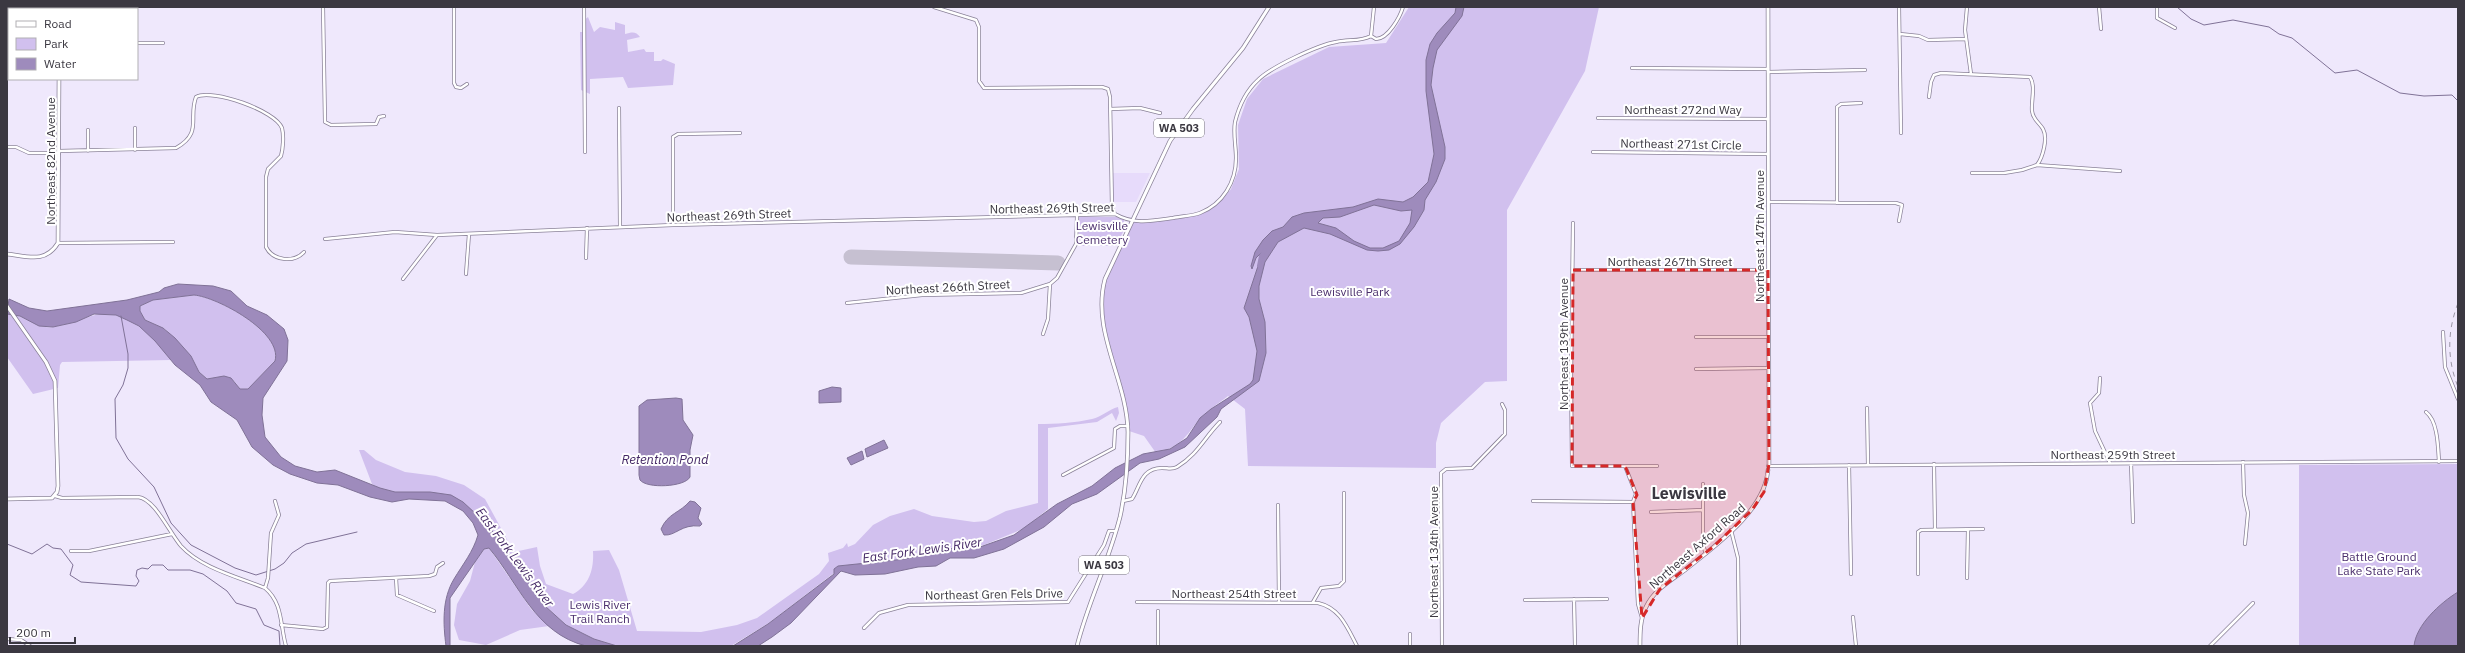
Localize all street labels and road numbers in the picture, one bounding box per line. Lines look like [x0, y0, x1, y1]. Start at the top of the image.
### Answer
street label: Northeast 82nd Avenue [43, 97, 58, 225]
street label: Northeast 272nd Way [1624, 102, 1742, 117]
road number: WA 503 [1154, 119, 1204, 137]
street label: Northeast 271st Circle [1620, 135, 1742, 153]
street label: Northeast 147th Avenue [1752, 170, 1767, 302]
street label: Northeast 269th Street [989, 199, 1115, 217]
street label: Northeast 269th Street [666, 205, 792, 225]
street label: Northeast 267th Street [1608, 254, 1732, 269]
street label: Northeast 266th Street [885, 276, 1011, 298]
street label: Northeast 139th Avenue [1556, 278, 1571, 410]
street label: Northeast 259th Street [2051, 447, 2175, 462]
street label: Northeast 134th Avenue [1426, 486, 1441, 618]
street label: Northeast Axford Road [1646, 500, 1748, 592]
road number: WA 503 [1079, 556, 1129, 574]
street label: Northeast Gren Fels Drive [925, 585, 1064, 603]
street label: Northeast 254th Street [1172, 586, 1296, 601]

